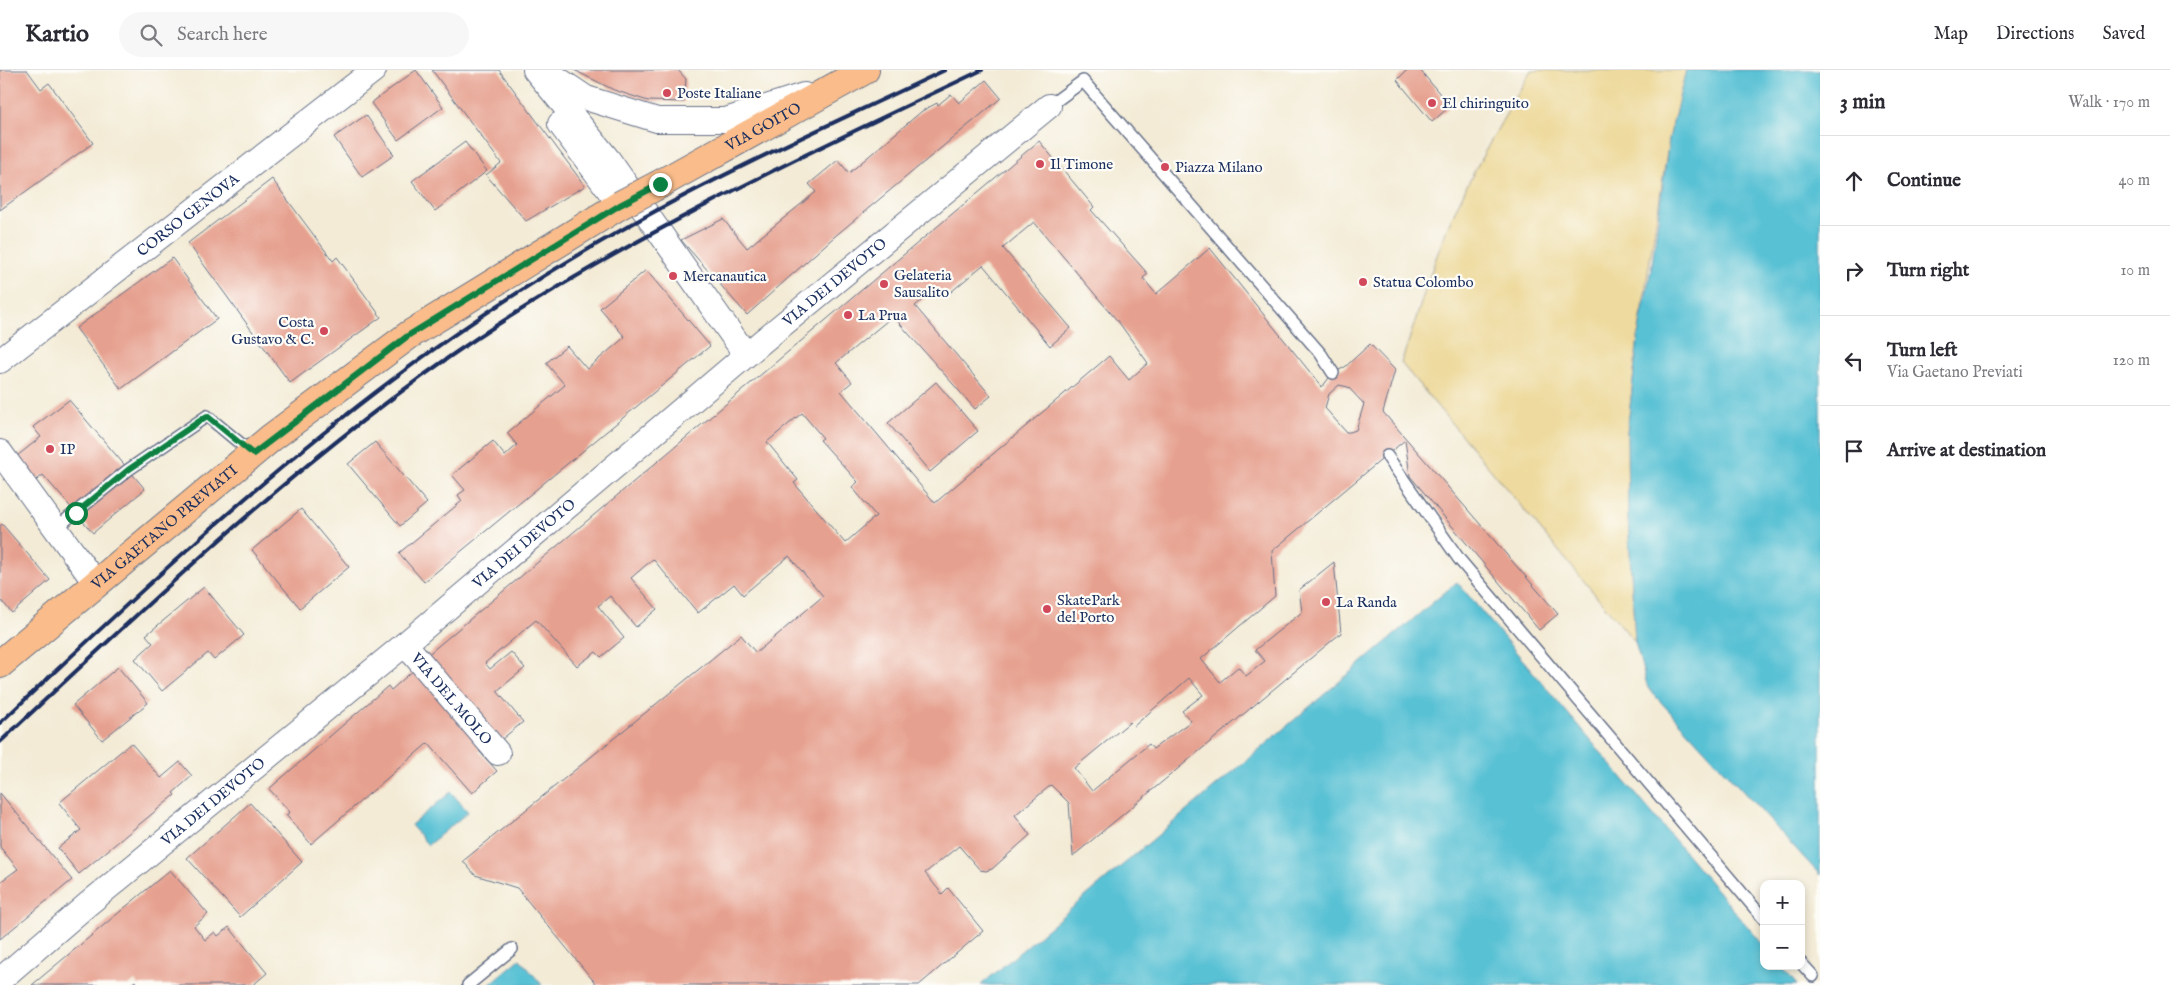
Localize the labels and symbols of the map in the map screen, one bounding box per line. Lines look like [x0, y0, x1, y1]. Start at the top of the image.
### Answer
place label: Poste Italiane [677, 84, 762, 103]
marker: Poste Italiane [661, 87, 673, 99]
place label: El chiringuito [1442, 94, 1529, 113]
marker: El chiringuito [1426, 97, 1438, 109]
street label: VIA GOITO [721, 98, 804, 156]
place label: Il Timone [1050, 155, 1113, 174]
marker: Il Timone [1034, 158, 1046, 170]
place label: Piazza Milano [1175, 158, 1263, 177]
marker: Piazza Milano [1159, 161, 1171, 173]
street label: CORSO GENOVA [133, 169, 243, 261]
route end [649, 173, 672, 196]
street label: VIA DEI DEVOTO [778, 234, 891, 331]
place label: Gelateria Sausalito [894, 266, 952, 302]
place label: Mercanautica [683, 267, 767, 286]
marker: Mercanautica [667, 270, 679, 282]
place label: Statua Colombo [1373, 273, 1474, 292]
marker: Statua Colombo [1357, 276, 1369, 288]
marker: Gelateria Sausalito [878, 278, 890, 290]
place label: La Prua [858, 306, 907, 325]
marker: La Prua [842, 309, 854, 321]
place label: Costa Gustavo & C. [231, 313, 315, 349]
marker: Costa Gustavo & C. [318, 325, 330, 337]
place label: IP [60, 440, 75, 459]
marker: IP [44, 443, 56, 455]
street label: VIA GAETANO PREVIATI [86, 460, 242, 594]
street label: VIA DEI DEVOTO [468, 494, 579, 593]
route start [65, 502, 88, 525]
place label: SkatePark del Porto [1057, 591, 1121, 627]
place label: La Randa [1336, 593, 1397, 612]
marker: La Randa [1320, 596, 1332, 608]
marker: SkatePark del Porto [1041, 603, 1053, 615]
street label: VIA DEL MOLO [406, 648, 496, 749]
street label: VIA DEI DEVOTO [156, 753, 269, 850]

